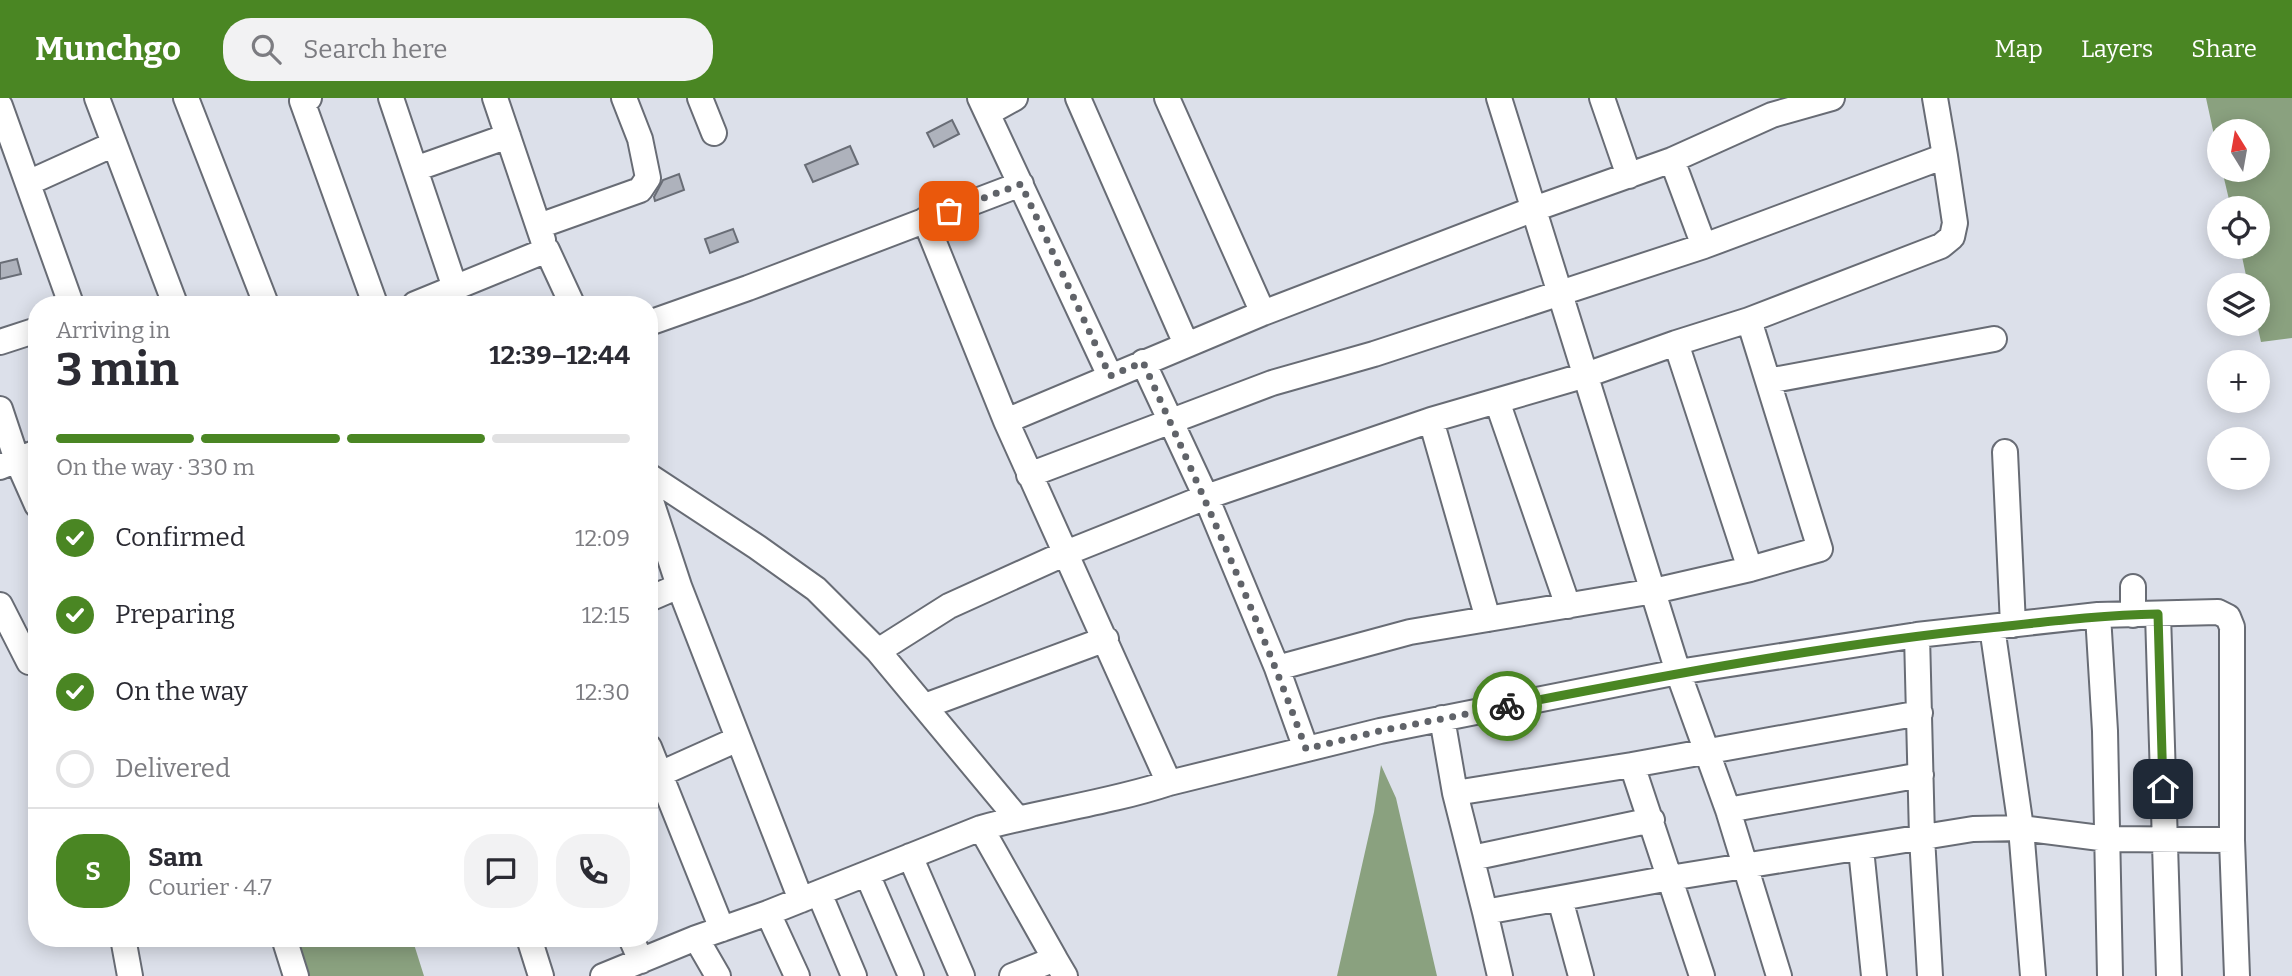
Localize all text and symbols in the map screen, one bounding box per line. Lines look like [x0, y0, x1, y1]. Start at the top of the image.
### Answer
search box [223, 18, 713, 81]
text: Munchgo [35, 29, 181, 69]
icon: search [247, 30, 285, 68]
text: Search here [303, 34, 447, 65]
text: Map [1995, 35, 2043, 63]
text: Layers [2081, 35, 2153, 63]
text: Share [2191, 35, 2257, 63]
north arrow [2207, 119, 2270, 182]
map controls [2207, 119, 2270, 490]
pin [919, 181, 979, 241]
icon: bag [930, 192, 968, 230]
button: locate [2207, 196, 2270, 259]
button: layers [2207, 273, 2270, 336]
text: Arriving in [56, 316, 170, 344]
text: 12:39–12:44 [489, 340, 630, 371]
text: 3 min [56, 342, 179, 397]
button: + [2207, 350, 2270, 413]
button: − [2207, 427, 2270, 490]
text: On the way · 330 m [56, 453, 255, 481]
icon: check [56, 519, 94, 557]
text: Confirmed [115, 522, 245, 553]
text: 12:09 [575, 524, 630, 552]
icon: check [56, 596, 94, 634]
text: Preparing [115, 599, 235, 630]
text: 12:15 [582, 601, 630, 629]
courier [1472, 671, 1542, 741]
icon: check [56, 673, 94, 711]
text: On the way [115, 676, 248, 707]
text: 12:30 [575, 678, 630, 706]
icon: bike [1488, 687, 1526, 725]
text: Delivered [115, 753, 230, 784]
pin [2133, 759, 2193, 819]
icon: home [2144, 770, 2182, 808]
button: chat [464, 834, 538, 908]
button: phone [556, 834, 630, 908]
text: Sam [148, 842, 203, 873]
text: S [85, 856, 101, 887]
text: Courier · 4.7 [148, 873, 272, 901]

